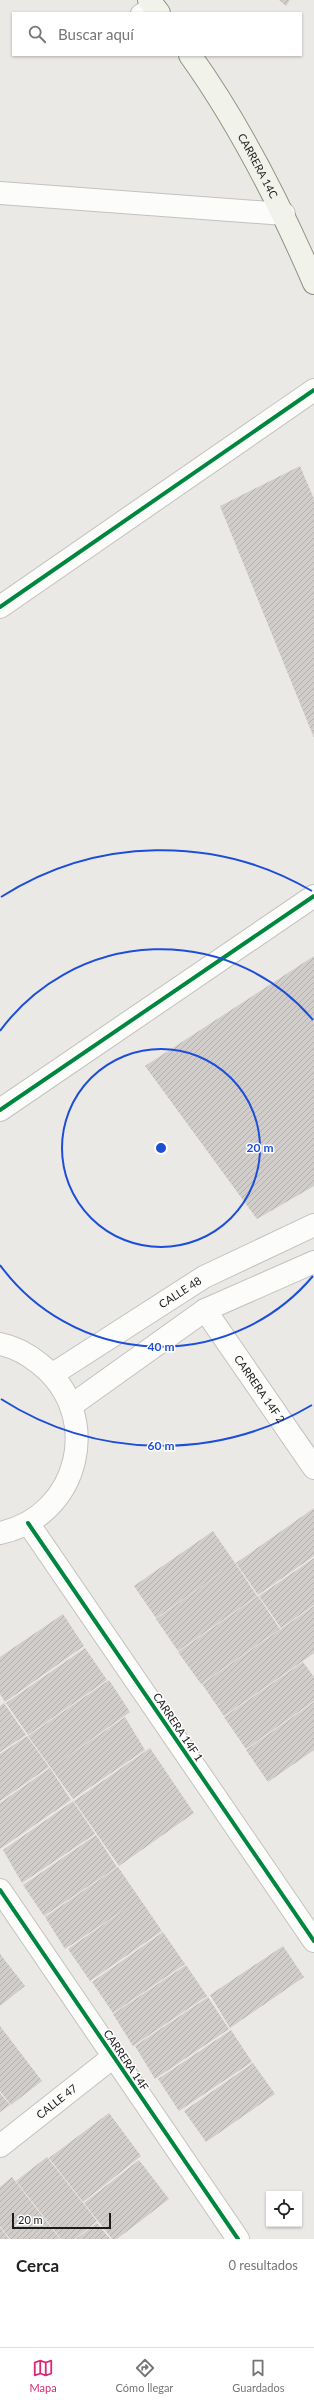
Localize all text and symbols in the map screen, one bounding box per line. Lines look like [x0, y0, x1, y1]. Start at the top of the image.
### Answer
search box [12, 12, 302, 56]
icon: search [26, 23, 48, 45]
text: Buscar aquí [58, 25, 134, 43]
street label: CARRERA 14C [235, 131, 281, 201]
text: 20 m [247, 1140, 273, 1155]
centre of rings [154, 1141, 168, 1155]
street label: CALLE 48 [156, 1274, 204, 1310]
text: 40 m [148, 1339, 174, 1354]
street label: CARRERA 14F 2 [232, 1352, 288, 1425]
text: 60 m [148, 1438, 174, 1453]
street label: CARRERA 14F 1 [151, 1690, 206, 1763]
street label: CARRERA 14F [101, 2027, 152, 2093]
street label: CALLE 47 [33, 2081, 79, 2121]
map controls [266, 2191, 302, 2227]
button: locate [266, 2191, 302, 2227]
scale bar [12, 2211, 111, 2230]
text: 20 m [18, 2213, 43, 2226]
text: Cerca [16, 2255, 59, 2276]
text: 0 resultados [228, 2257, 298, 2273]
tab: Mapa [29, 2357, 57, 2394]
tab: Cómo llegar [116, 2357, 173, 2394]
tab: Guardados [232, 2357, 284, 2394]

